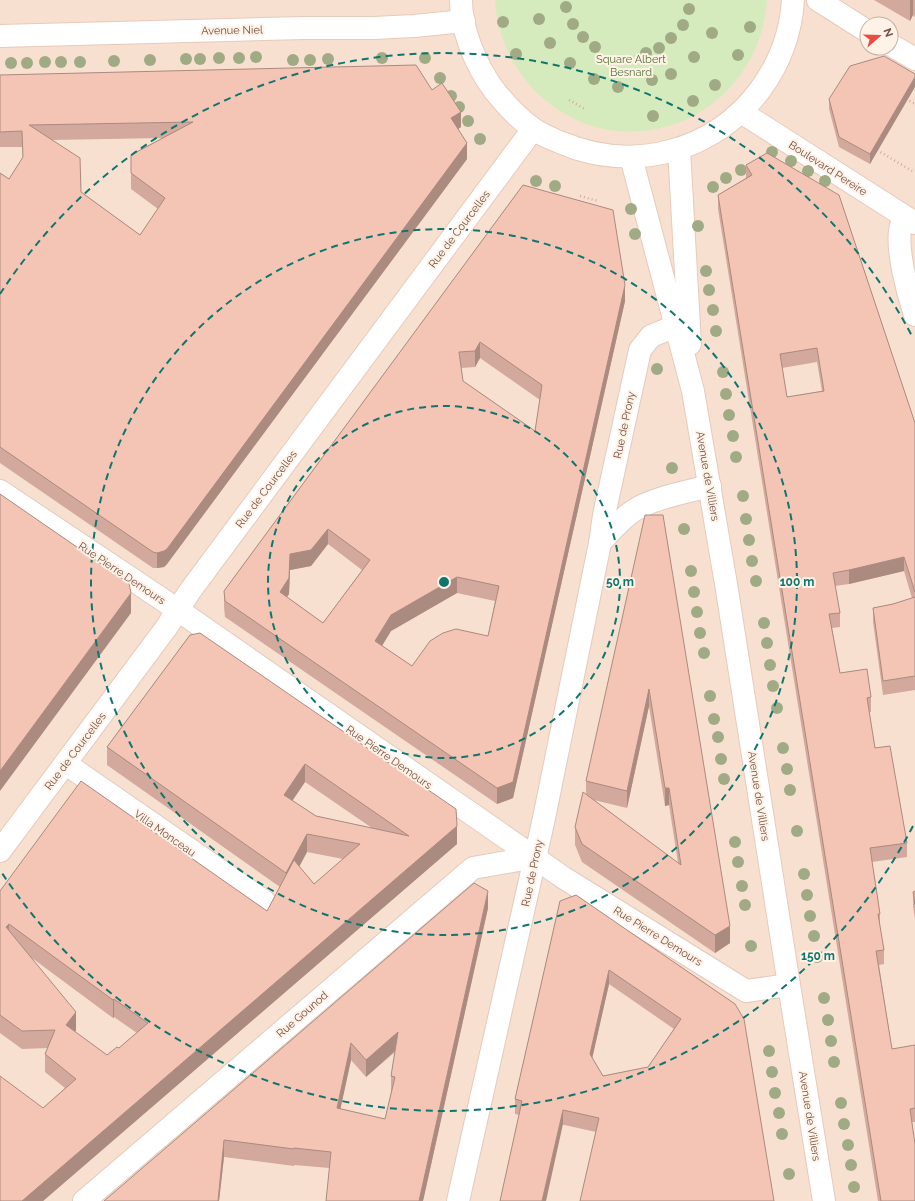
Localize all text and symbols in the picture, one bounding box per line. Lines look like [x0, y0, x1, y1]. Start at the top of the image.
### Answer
north arrow [859, 16, 899, 56]
street label: Avenue Niel [201, 23, 263, 38]
text: N [880, 27, 895, 39]
park label: Square Albert Besnard [596, 53, 666, 79]
street label: Boulevard Pereire [786, 138, 870, 199]
street label: Rue de Courcelles [426, 188, 493, 271]
street label: Rue de Prony [611, 390, 638, 460]
street label: Avenue de Villiers [693, 430, 722, 522]
street label: Rue de Courcelles [233, 448, 300, 531]
street label: Rue Pierre Demours [76, 539, 168, 607]
centre of rings [437, 575, 451, 589]
text: 50 m [606, 575, 634, 589]
text: 100 m [780, 575, 814, 589]
street label: Rue de Courcelles [42, 710, 109, 793]
street label: Rue Pierre Demours [343, 723, 434, 792]
street label: Avenue de Villiers [745, 750, 772, 842]
street label: Villa Monceau [131, 807, 198, 859]
street label: Rue de Prony [519, 838, 546, 908]
street label: Rue Pierre Demours [611, 904, 704, 969]
text: 150 m [801, 949, 835, 963]
street label: Rue Gounod [274, 988, 331, 1040]
street label: Avenue de Villiers [796, 1070, 823, 1162]

